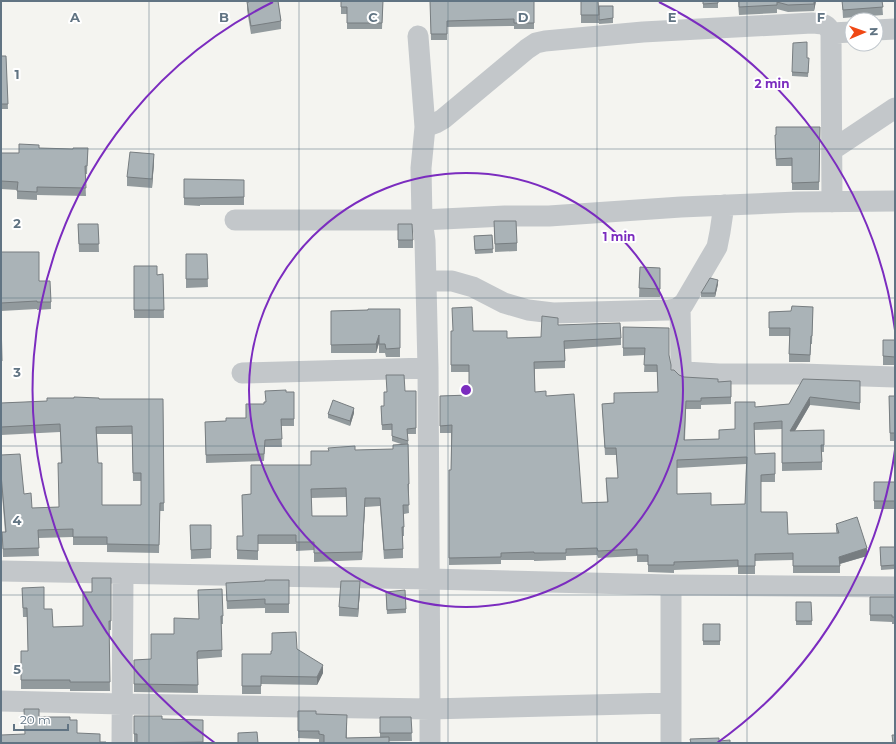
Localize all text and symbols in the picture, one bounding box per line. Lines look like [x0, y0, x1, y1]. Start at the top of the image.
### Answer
text: A [69, 9, 81, 25]
text: B [219, 9, 229, 25]
text: C [368, 9, 378, 25]
text: D [518, 9, 529, 25]
text: E [668, 9, 677, 25]
text: F [817, 9, 825, 25]
north arrow [844, 12, 884, 52]
text: N [867, 27, 881, 36]
text: 1 [14, 66, 20, 82]
text: 2 min [755, 76, 789, 91]
text: 2 [13, 215, 21, 231]
text: 1 min [603, 229, 635, 244]
text: 3 [12, 364, 21, 380]
centre of rings [459, 383, 473, 397]
text: 4 [13, 512, 22, 528]
text: 5 [13, 661, 21, 677]
scale bar [14, 706, 68, 732]
text: 20 m [20, 712, 51, 727]

